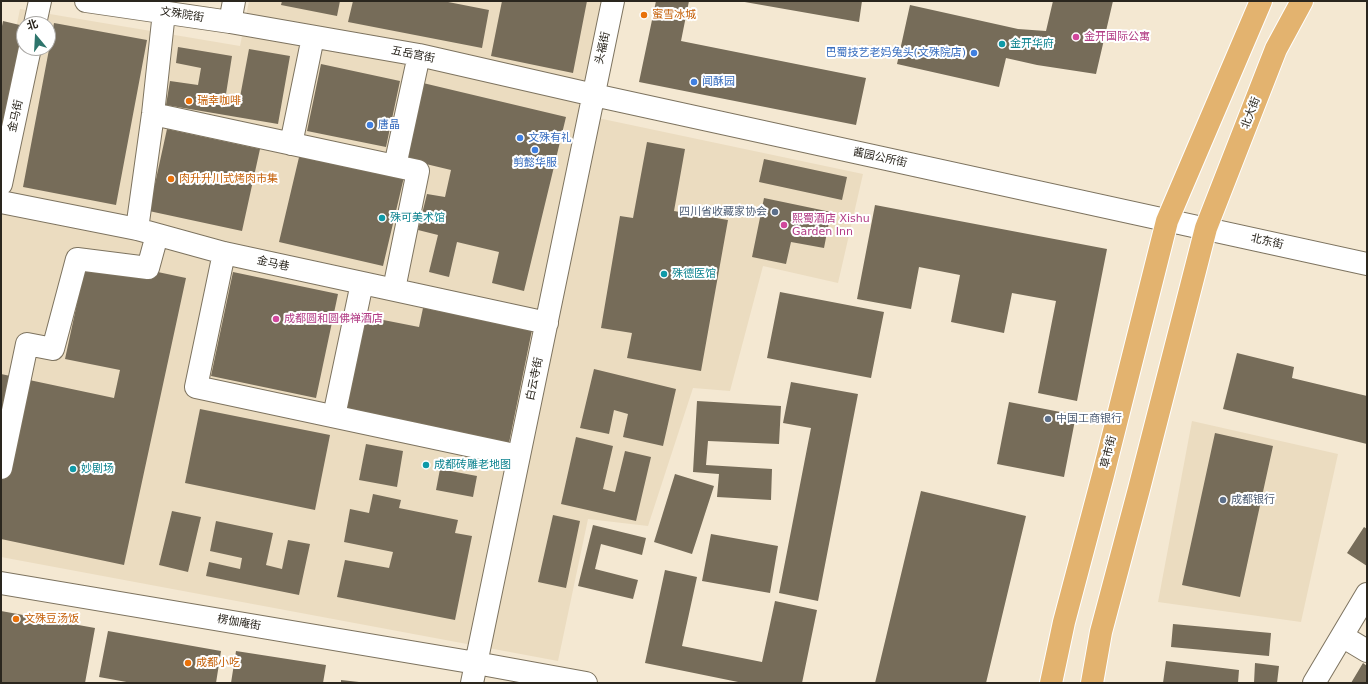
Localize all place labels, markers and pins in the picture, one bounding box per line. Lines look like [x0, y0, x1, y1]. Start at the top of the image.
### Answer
place label: 蜜雪冰城 [652, 8, 696, 22]
marker: 蜜雪冰城 [639, 10, 649, 20]
place label: 金开国际公寓 [1084, 30, 1150, 44]
marker: 金开国际公寓 [1071, 32, 1081, 42]
place label: 金开华府 [1010, 37, 1054, 51]
marker: 金开华府 [997, 39, 1007, 49]
place label: 巴蜀技艺老妈兔头(文殊院店) [825, 46, 966, 60]
marker: 巴蜀技艺老妈兔头(文殊院店) [969, 48, 979, 58]
place label: 闻酥园 [702, 75, 735, 89]
marker: 闻酥园 [689, 77, 699, 87]
place label: 瑞幸咖啡 [197, 94, 241, 108]
marker: 瑞幸咖啡 [184, 96, 194, 106]
place label: 唐晶 [378, 118, 400, 132]
marker: 唐晶 [365, 120, 375, 130]
place label: 文殊有礼 [528, 131, 572, 145]
marker: 文殊有礼 [515, 133, 525, 143]
marker: 剪懿华服 [530, 145, 540, 155]
place label: 剪懿华服 [513, 156, 557, 170]
place label: 肉升升川式烤肉市集 [179, 172, 278, 186]
marker: 肉升升川式烤肉市集 [166, 174, 176, 184]
place label: 四川省收藏家协会 [679, 205, 767, 219]
marker: 四川省收藏家协会 [770, 207, 780, 217]
place label: 殊可美术馆 [390, 211, 445, 225]
place label: 熙蜀酒店 Xishu Garden Inn [792, 212, 870, 238]
marker: 殊可美术馆 [377, 213, 387, 223]
marker: 熙蜀酒店 Xishu Garden Inn [779, 220, 789, 230]
place label: 殊德医馆 [672, 267, 716, 281]
marker: 殊德医馆 [659, 269, 669, 279]
place label: 成都圆和圆佛禅酒店 [284, 312, 383, 326]
marker: 成都圆和圆佛禅酒店 [271, 314, 281, 324]
place label: 中国工商银行 [1056, 412, 1122, 426]
marker: 中国工商银行 [1043, 414, 1053, 424]
place label: 成都砖雕老地图 [434, 458, 511, 472]
marker: 成都砖雕老地图 [421, 460, 431, 470]
place label: 妙剧场 [81, 462, 114, 476]
marker: 妙剧场 [68, 464, 78, 474]
place label: 成都银行 [1231, 493, 1275, 507]
marker: 成都银行 [1218, 495, 1228, 505]
place label: 文殊豆汤饭 [24, 612, 79, 626]
marker: 文殊豆汤饭 [11, 614, 21, 624]
place label: 成都小吃 [196, 656, 240, 670]
marker: 成都小吃 [183, 658, 193, 668]

